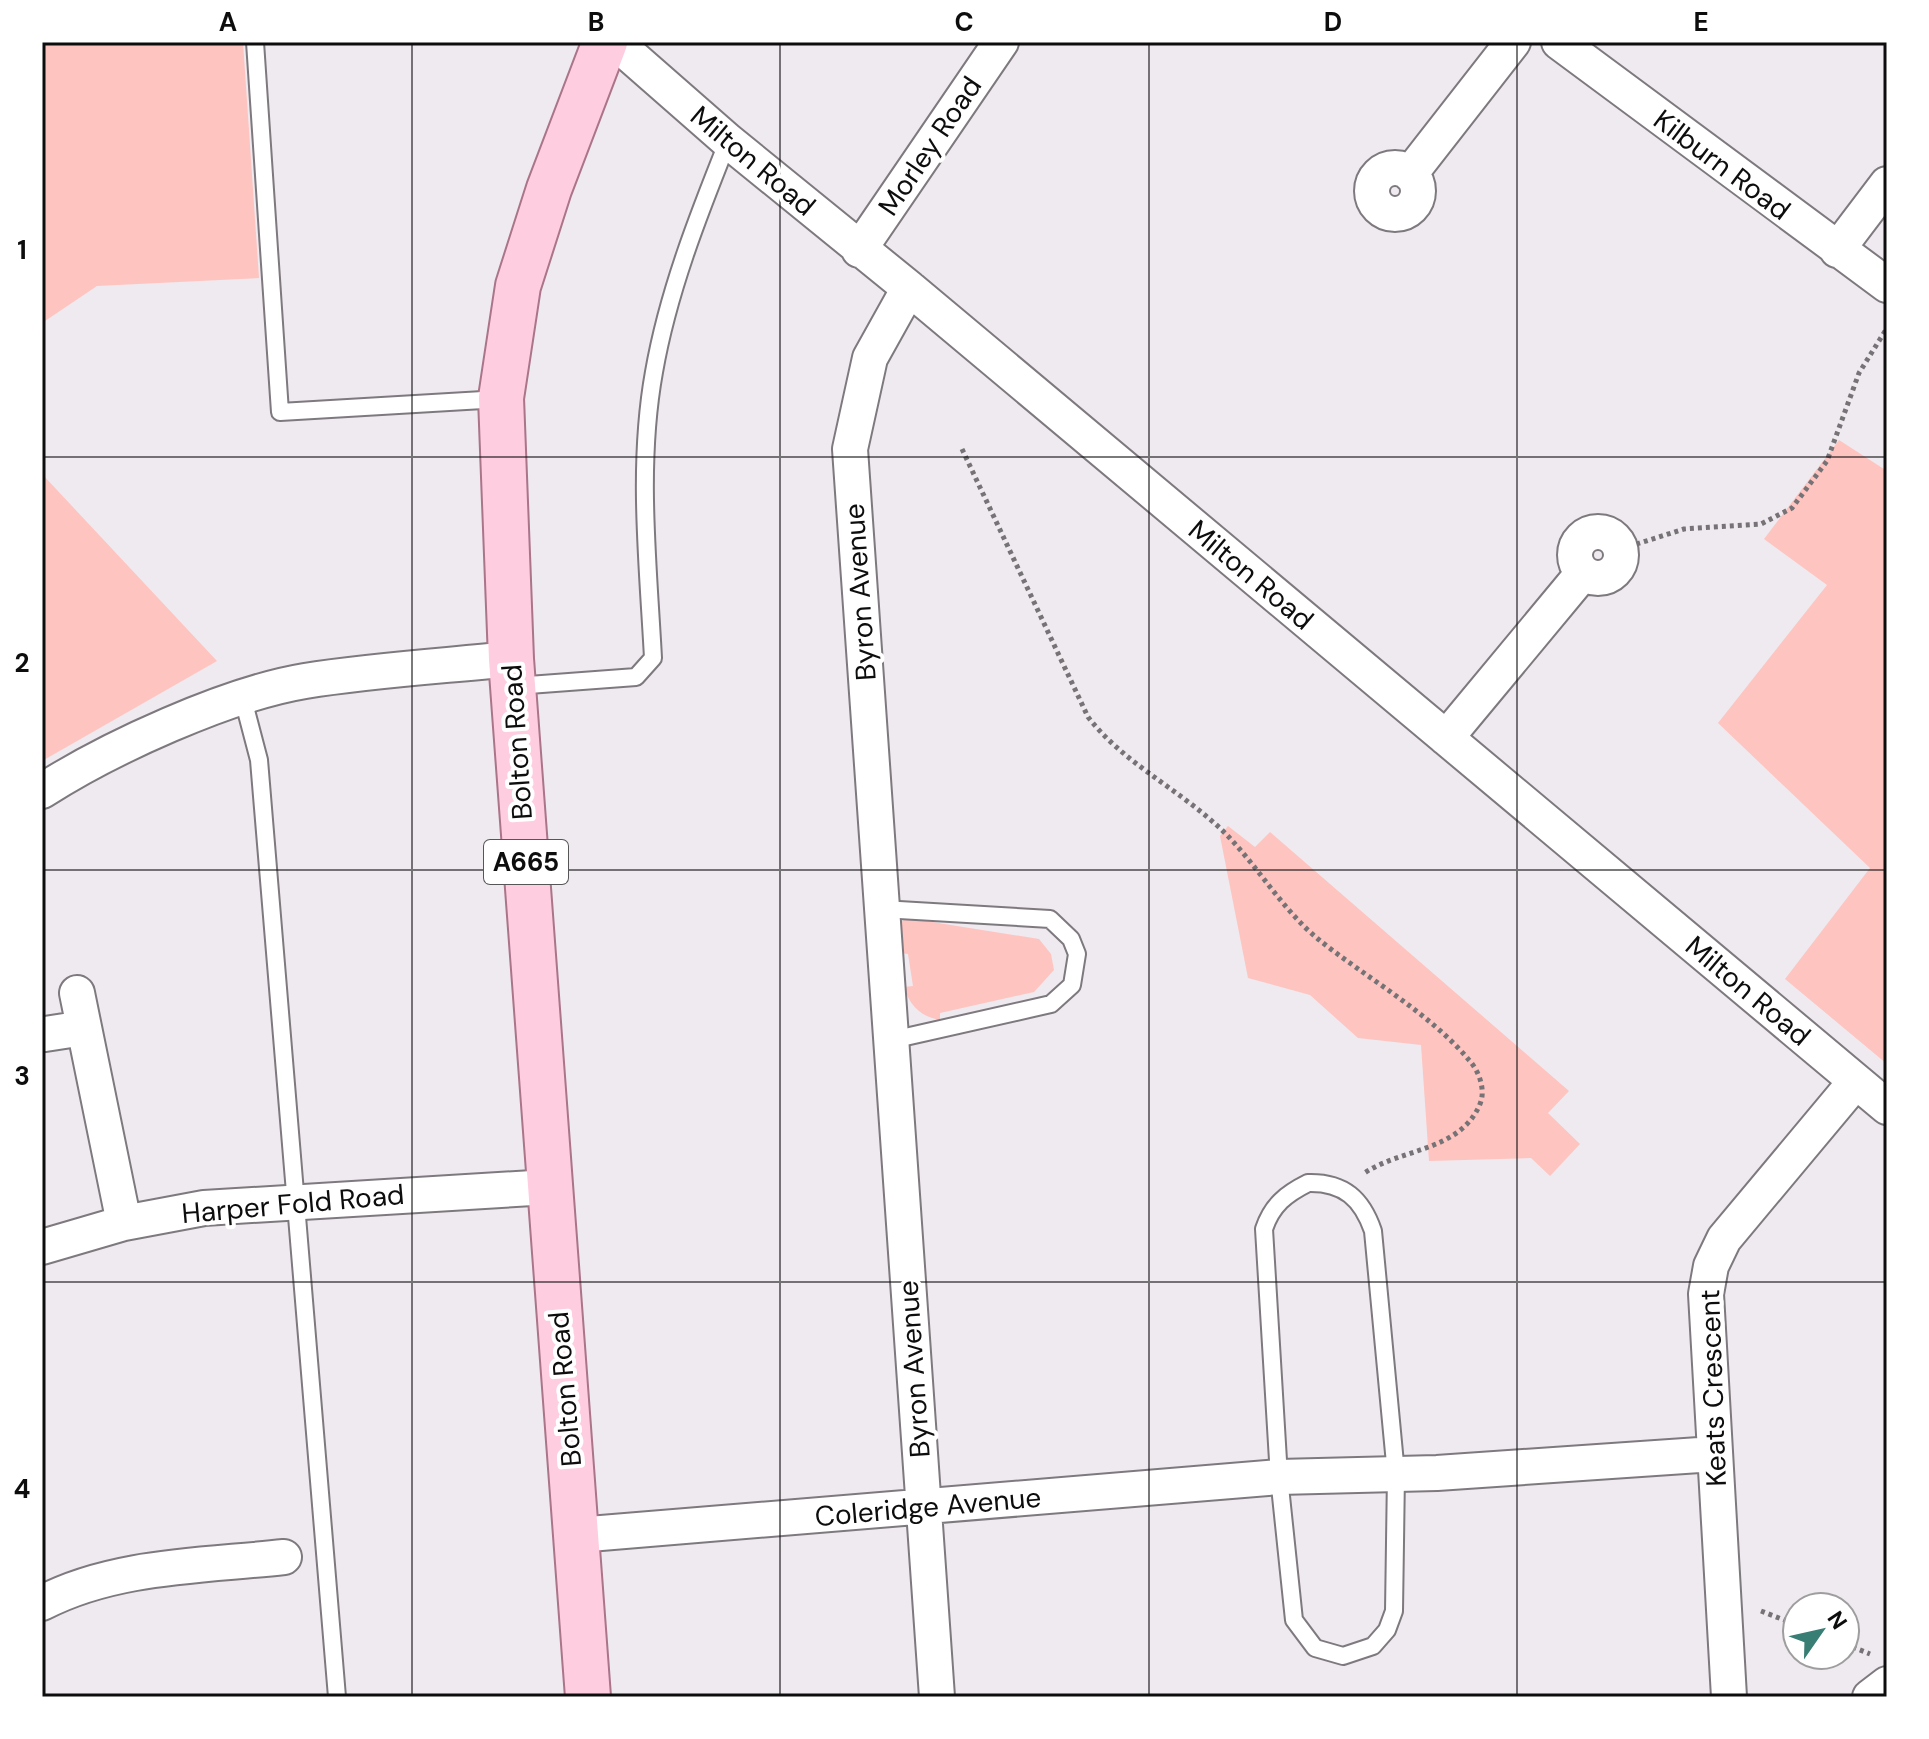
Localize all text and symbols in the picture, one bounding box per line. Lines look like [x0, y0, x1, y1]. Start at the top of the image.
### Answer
text: A [219, 5, 237, 39]
text: B [588, 5, 604, 39]
text: C [954, 5, 974, 39]
text: D [1324, 5, 1342, 39]
text: E [1693, 5, 1709, 39]
street label: Morley Road [870, 69, 990, 223]
street label: Milton Road [683, 98, 823, 224]
street label: Kilburn Road [1646, 101, 1798, 229]
text: 1 [17, 233, 27, 267]
street label: Byron Avenue [835, 502, 885, 682]
street label: Milton Road [1181, 512, 1321, 638]
text: 2 [14, 646, 30, 680]
street label: Bolton Road [493, 663, 541, 821]
road number: A665 [484, 840, 568, 884]
street label: Milton Road [1678, 928, 1818, 1054]
text: 3 [14, 1059, 30, 1093]
street label: Harper Fold Road [180, 1176, 406, 1232]
street label: Byron Avenue [889, 1279, 939, 1459]
street label: Keats Crescent [1691, 1289, 1735, 1487]
street label: Bolton Road [540, 1310, 590, 1468]
text: 4 [14, 1472, 30, 1506]
street label: Coleridge Avenue [813, 1479, 1043, 1535]
north arrow [1781, 1591, 1861, 1671]
text: N [1821, 1605, 1854, 1635]

